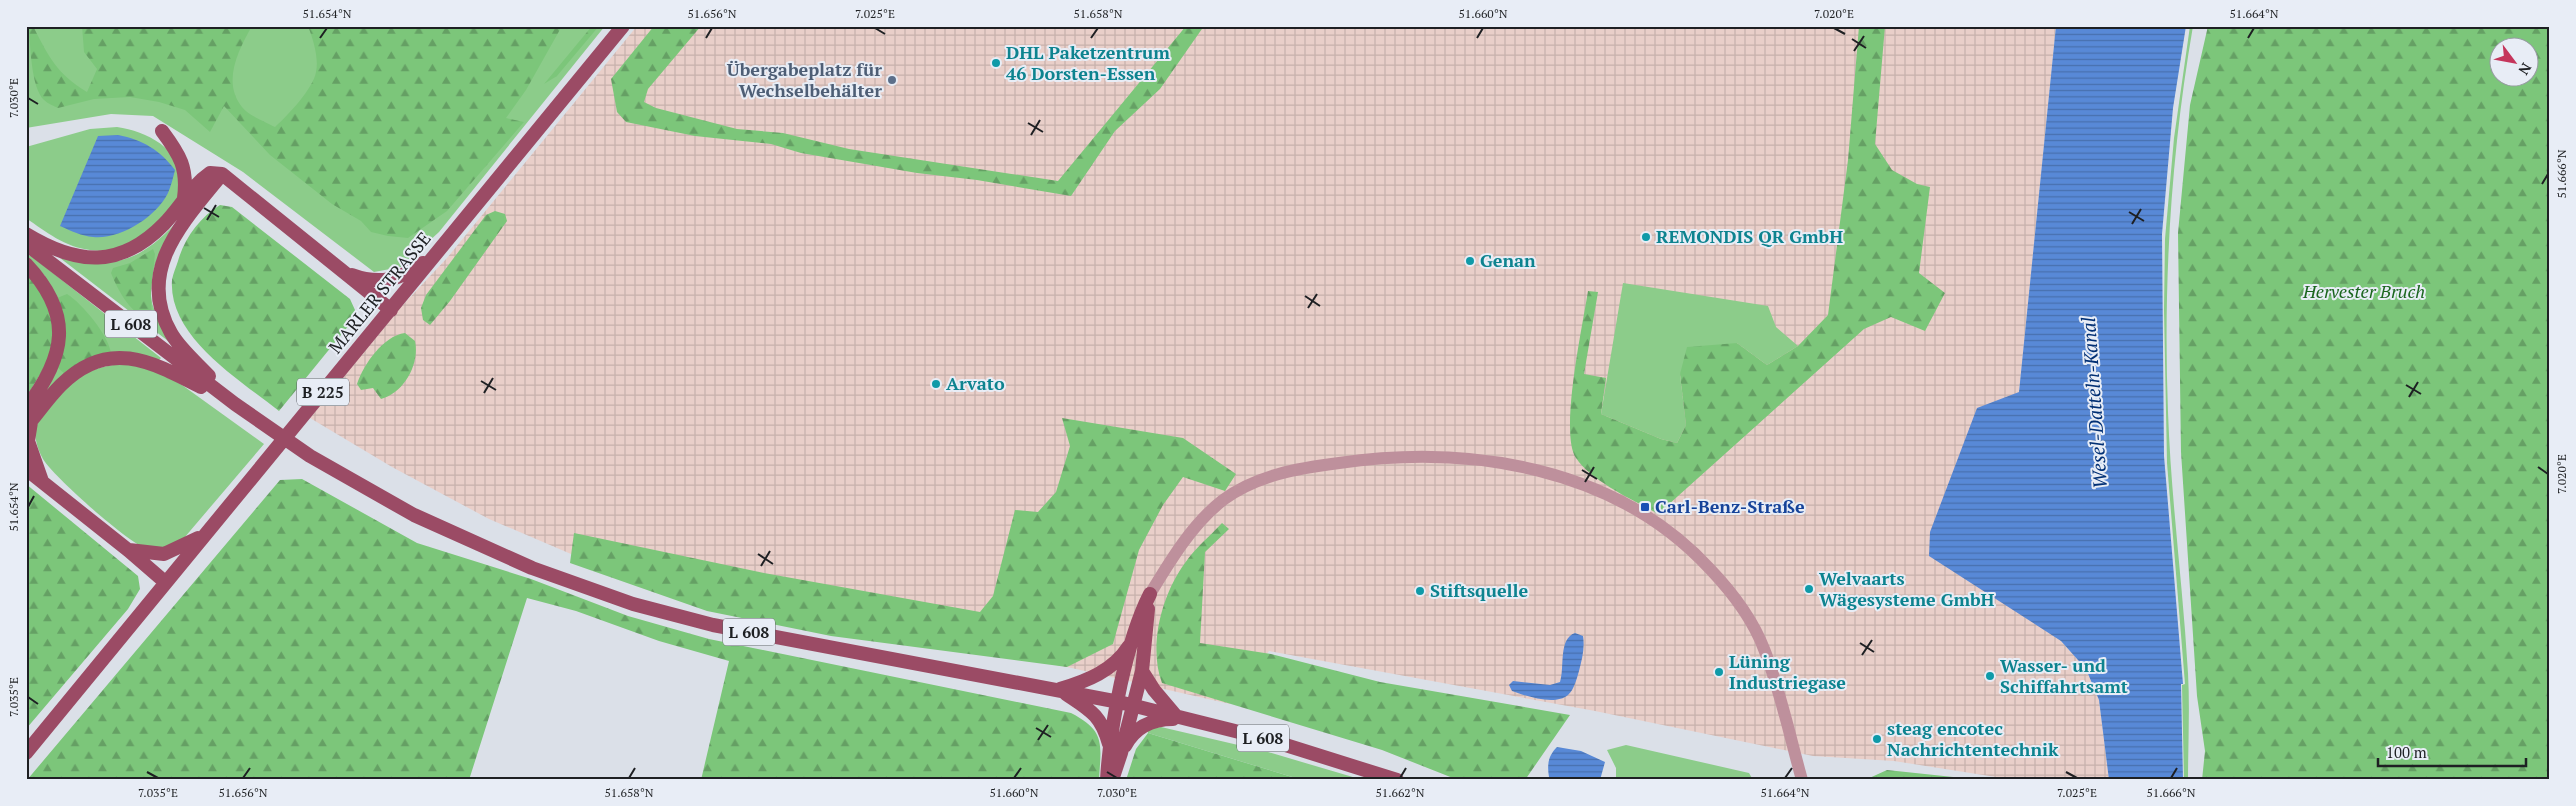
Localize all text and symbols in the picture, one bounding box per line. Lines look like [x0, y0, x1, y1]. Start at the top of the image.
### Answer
text: 51.654°N [302, 6, 352, 21]
text: 51.656°N [687, 6, 737, 21]
text: 7.025°E [855, 6, 895, 21]
text: 51.658°N [1073, 6, 1123, 21]
text: 51.660°N [1458, 6, 1508, 21]
text: 7.020°E [1814, 6, 1854, 21]
text: 51.664°N [2229, 6, 2279, 21]
north arrow [2488, 38, 2538, 88]
place label: DHL Paketzentrum 46 Dorsten-Essen [1006, 40, 1170, 85]
place label: Übergabeplatz für Wechselbehälter [727, 57, 882, 102]
marker: DHL Paketzentrum 46 Dorsten-Essen [990, 57, 1002, 69]
text: N [2514, 60, 2536, 79]
marker: Übergabeplatz für Wechselbehälter [886, 74, 898, 86]
text: 7.030°E [6, 78, 21, 118]
text: 51.666°N [2554, 149, 2569, 199]
place label: REMONDIS QR GmbH [1656, 224, 1843, 248]
street label: MARLER STRASSE [323, 227, 436, 358]
marker: REMONDIS QR GmbH [1640, 231, 1652, 243]
place label: Genan [1480, 248, 1536, 272]
marker: Genan [1464, 255, 1476, 267]
park label: Hervester Bruch [2302, 279, 2425, 303]
road number: L 608 [105, 310, 157, 338]
water label: Wesel-Datteln-Kanal [2075, 316, 2112, 490]
place label: Arvato [946, 371, 1005, 395]
road number: B 225 [297, 378, 349, 406]
marker: Arvato [930, 378, 942, 390]
text: 7.020°E [2554, 454, 2569, 494]
text: 51.654°N [6, 482, 21, 532]
place label: Carl-Benz-Straße [1655, 494, 1805, 518]
marker: Carl-Benz-Straße [1639, 501, 1651, 513]
place label: Welvaarts Wägesysteme GmbH [1819, 566, 1995, 611]
place label: Stiftsquelle [1430, 578, 1529, 602]
marker: Welvaarts Wägesysteme GmbH [1803, 583, 1815, 595]
marker: Stiftsquelle [1414, 585, 1426, 597]
road number: L 608 [723, 618, 775, 646]
place label: Lüning Industriegase [1729, 649, 1846, 694]
place label: Wasser- und Schiffahrtsamt [2000, 653, 2128, 698]
marker: Lüning Industriegase [1713, 666, 1725, 678]
marker: Wasser- und Schiffahrtsamt [1984, 670, 1996, 682]
text: 7.035°E [6, 677, 21, 717]
place label: steag encotec Nachrichtentechnik [1887, 716, 2059, 761]
road number: L 608 [1237, 724, 1289, 751]
marker: steag encotec Nachrichtentechnik [1871, 733, 1883, 745]
scale bar [2378, 736, 2526, 768]
text: 100 m [2386, 742, 2427, 762]
text: 7.035°E [138, 785, 178, 800]
text: 51.656°N [218, 785, 268, 800]
text: 51.658°N [604, 785, 654, 800]
text: 51.660°N [989, 785, 1039, 800]
text: 7.030°E [1097, 785, 1137, 800]
text: 51.662°N [1375, 785, 1425, 800]
text: 51.664°N [1760, 785, 1810, 800]
text: 7.025°E [2057, 785, 2097, 800]
text: 51.666°N [2146, 785, 2196, 800]

